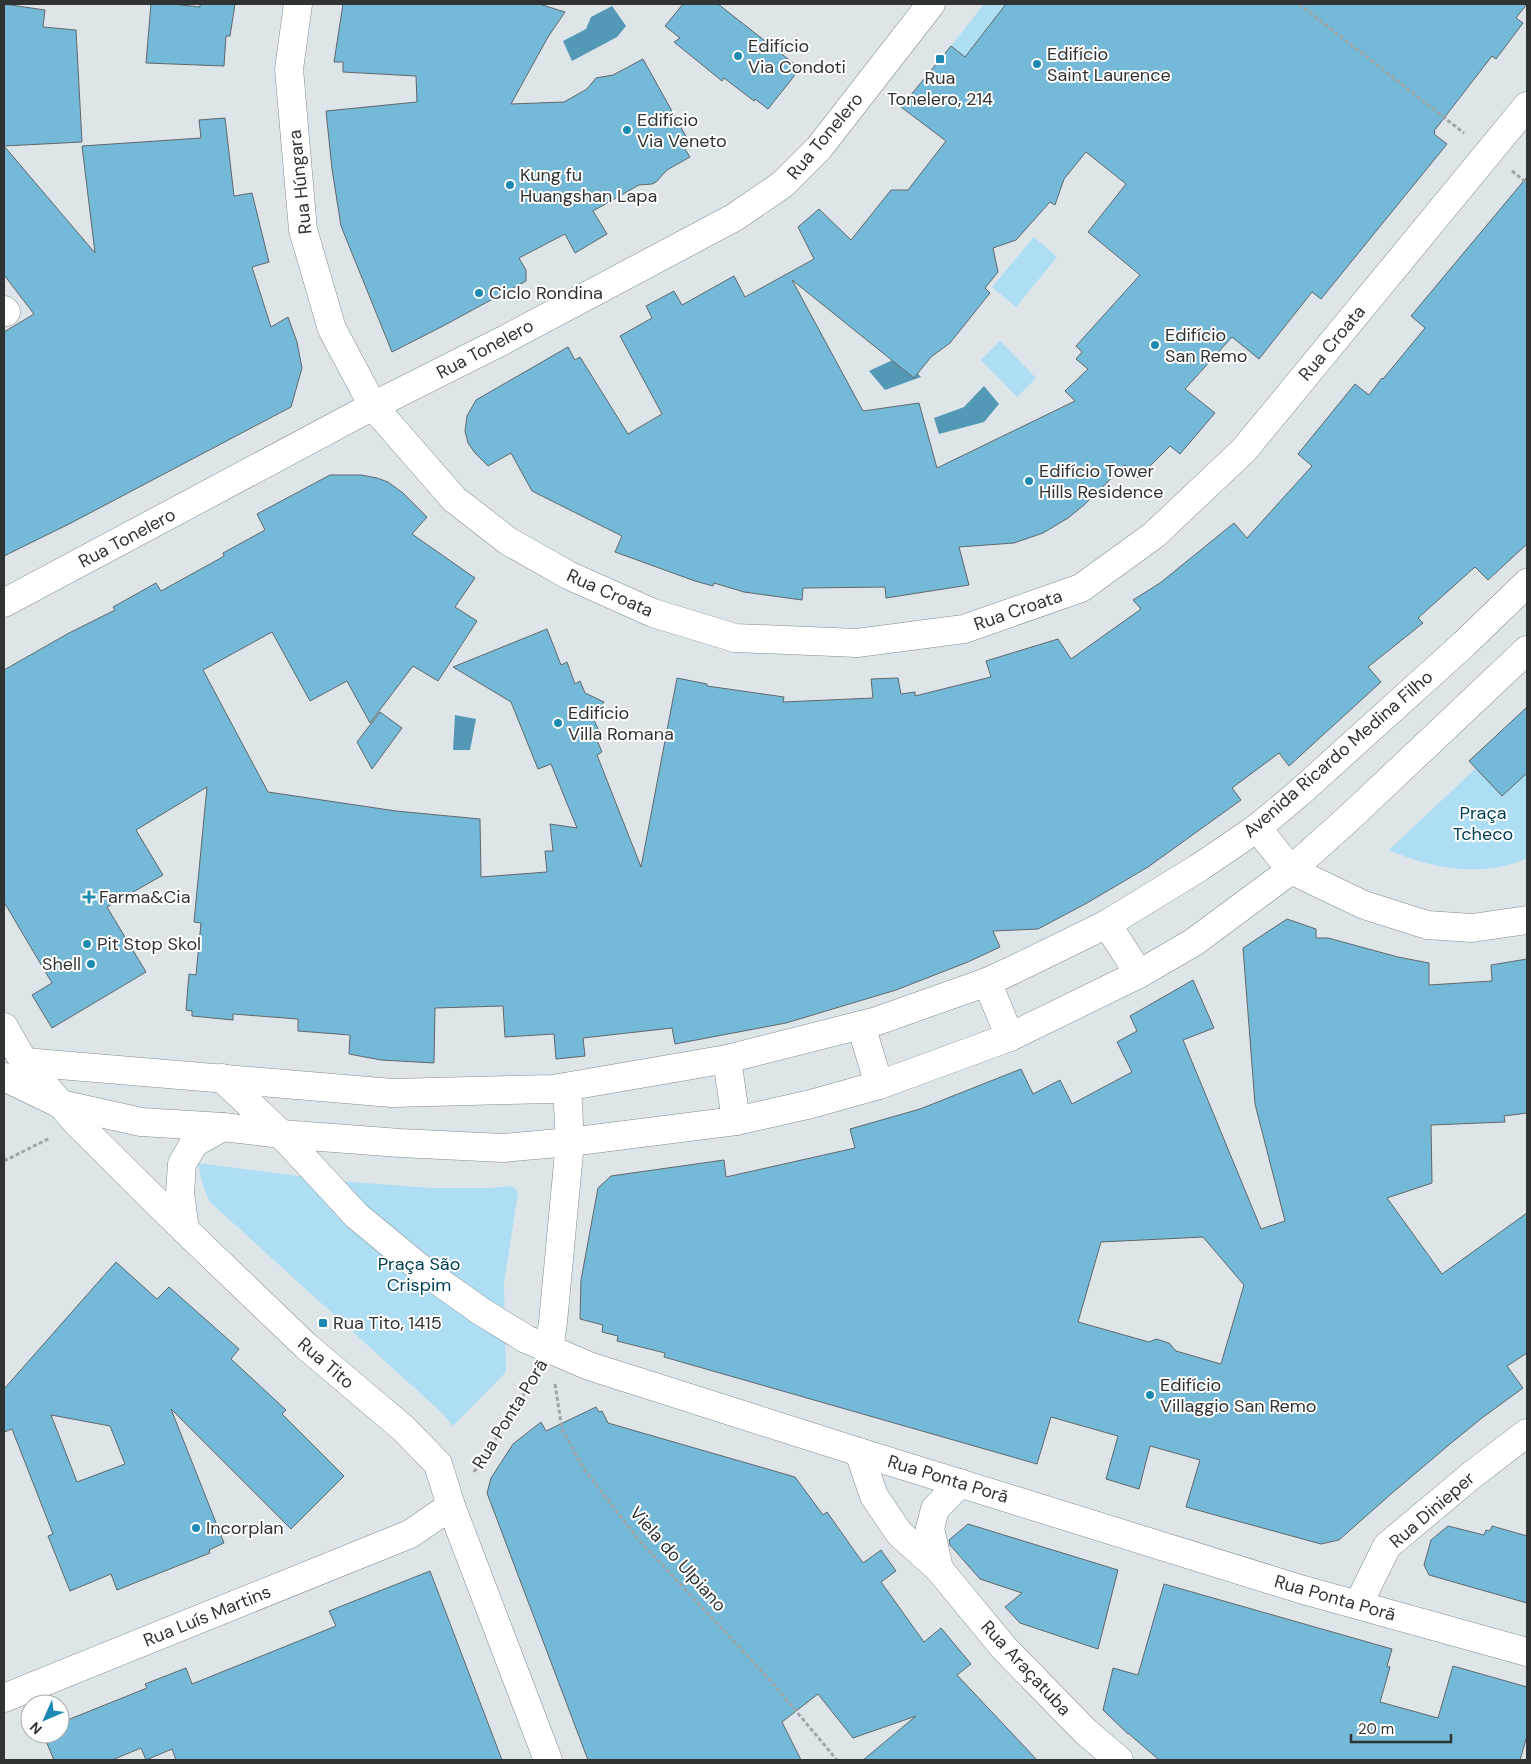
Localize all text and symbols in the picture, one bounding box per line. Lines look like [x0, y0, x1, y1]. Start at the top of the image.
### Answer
place label: Edifício Via Condoti [748, 34, 846, 79]
place label: Edifício Saint Laurence [1047, 42, 1171, 87]
marker: Edifício Via Condoti [732, 50, 744, 62]
marker: Rua Tonelero, 214 [934, 53, 946, 65]
marker: Edifício Saint Laurence [1031, 58, 1043, 70]
place label: Rua Tonelero, 214 [887, 66, 993, 111]
street label: Rua Tonelero [782, 87, 868, 185]
place label: Edifício Via Veneto [637, 108, 727, 153]
marker: Edifício Via Veneto [621, 124, 633, 136]
street label: Rua Húngara [283, 129, 317, 235]
place label: Kung fu Huangshan Lapa [520, 163, 657, 208]
marker: Kung fu Huangshan Lapa [504, 179, 516, 191]
place label: Ciclo Rondina [489, 281, 603, 305]
marker: Ciclo Rondina [473, 287, 485, 299]
street label: Rua Croata [1293, 300, 1371, 386]
street label: Rua Tonelero [432, 313, 538, 385]
place label: Edifício San Remo [1165, 323, 1247, 368]
marker: Edifício San Remo [1149, 339, 1161, 351]
place label: Edifício Tower Hills Residence [1039, 459, 1164, 504]
marker: Edifício Tower Hills Residence [1023, 475, 1035, 487]
street label: Rua Tonelero [74, 502, 180, 574]
street label: Rua Croata [563, 563, 657, 623]
street label: Rua Croata [971, 584, 1065, 636]
street label: Avenida Ricardo Medina Filho [1238, 665, 1438, 843]
place label: Edifício Villa Romana [568, 701, 674, 746]
marker: Edifício Villa Romana [552, 717, 564, 729]
park label: Praça Tcheco [1453, 801, 1513, 846]
place label: Farma&Cia [99, 885, 190, 909]
marker: Farma&Cia [83, 891, 95, 903]
place label: Pit Stop Skol [97, 932, 201, 956]
marker: Pit Stop Skol [81, 938, 93, 950]
place label: Shell [42, 952, 81, 976]
marker: Shell [85, 958, 97, 970]
park label: Praça São Crispim [378, 1252, 460, 1297]
place label: Rua Tito, 1415 [333, 1311, 442, 1335]
marker: Rua Tito, 1415 [317, 1317, 329, 1329]
street label: Rua Tito [293, 1332, 359, 1394]
street label: Rua Ponta Porã [467, 1355, 553, 1473]
place label: Edifício Villaggio San Remo [1160, 1373, 1317, 1418]
marker: Edifício Villaggio San Remo [1144, 1389, 1156, 1401]
street label: Rua Ponta Porã [885, 1449, 1011, 1509]
street label: Rua Dinieper [1384, 1466, 1480, 1554]
street label: Viela do Ulpiano [624, 1501, 732, 1617]
place label: Incorplan [206, 1516, 284, 1540]
marker: Incorplan [190, 1522, 202, 1534]
street label: Rua Ponta Porã [1272, 1569, 1398, 1627]
street label: Rua Luís Martins [140, 1579, 274, 1653]
street label: Rua Araçatuba [976, 1615, 1076, 1721]
north arrow [20, 1694, 70, 1744]
scale bar [1351, 1712, 1451, 1744]
text: N [26, 1718, 46, 1738]
text: 20 m [1358, 1719, 1394, 1739]

